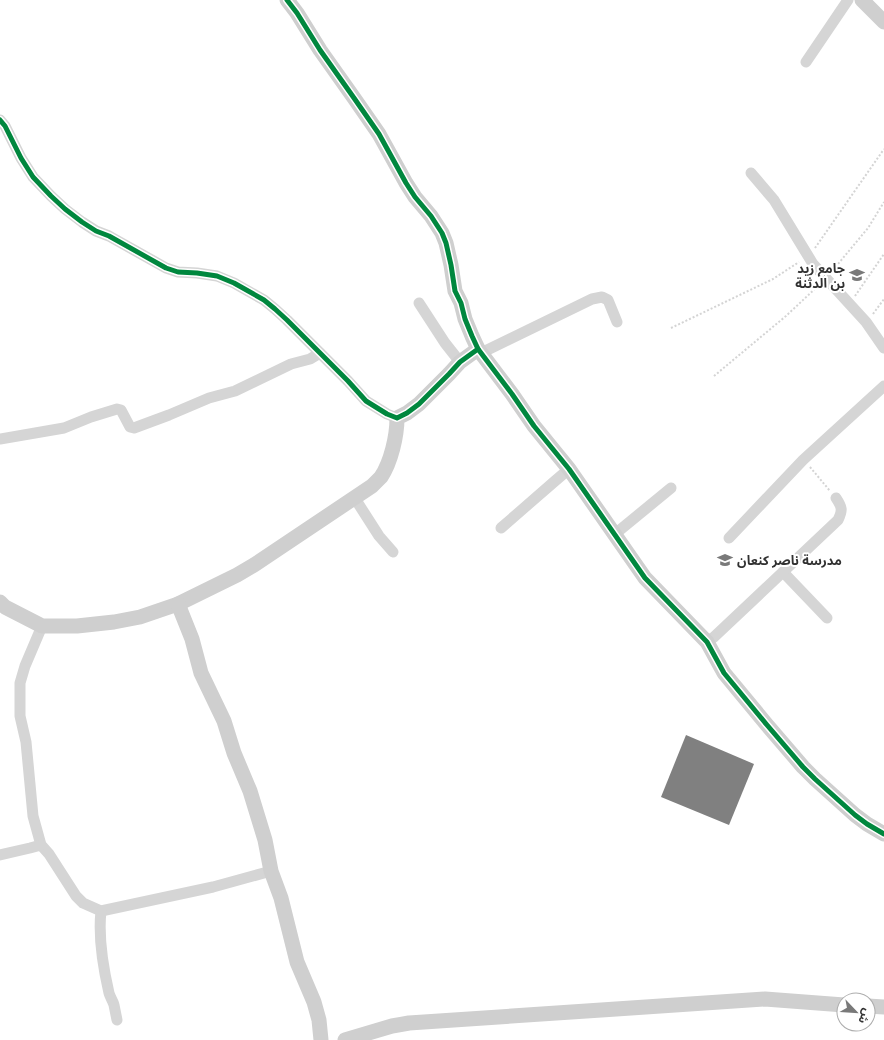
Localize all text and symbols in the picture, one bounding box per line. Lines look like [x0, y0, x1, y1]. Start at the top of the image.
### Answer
place label: جامع زيد بن الدثنة [795, 259, 845, 292]
school or university icon: جامع زيد بن الدثنة [848, 266, 866, 284]
school or university icon: مدرسة ناصر كنعان [716, 551, 734, 569]
place label: مدرسة ناصر كنعان [737, 551, 842, 569]
north arrow [836, 992, 876, 1032]
text: ش [856, 1006, 875, 1026]

